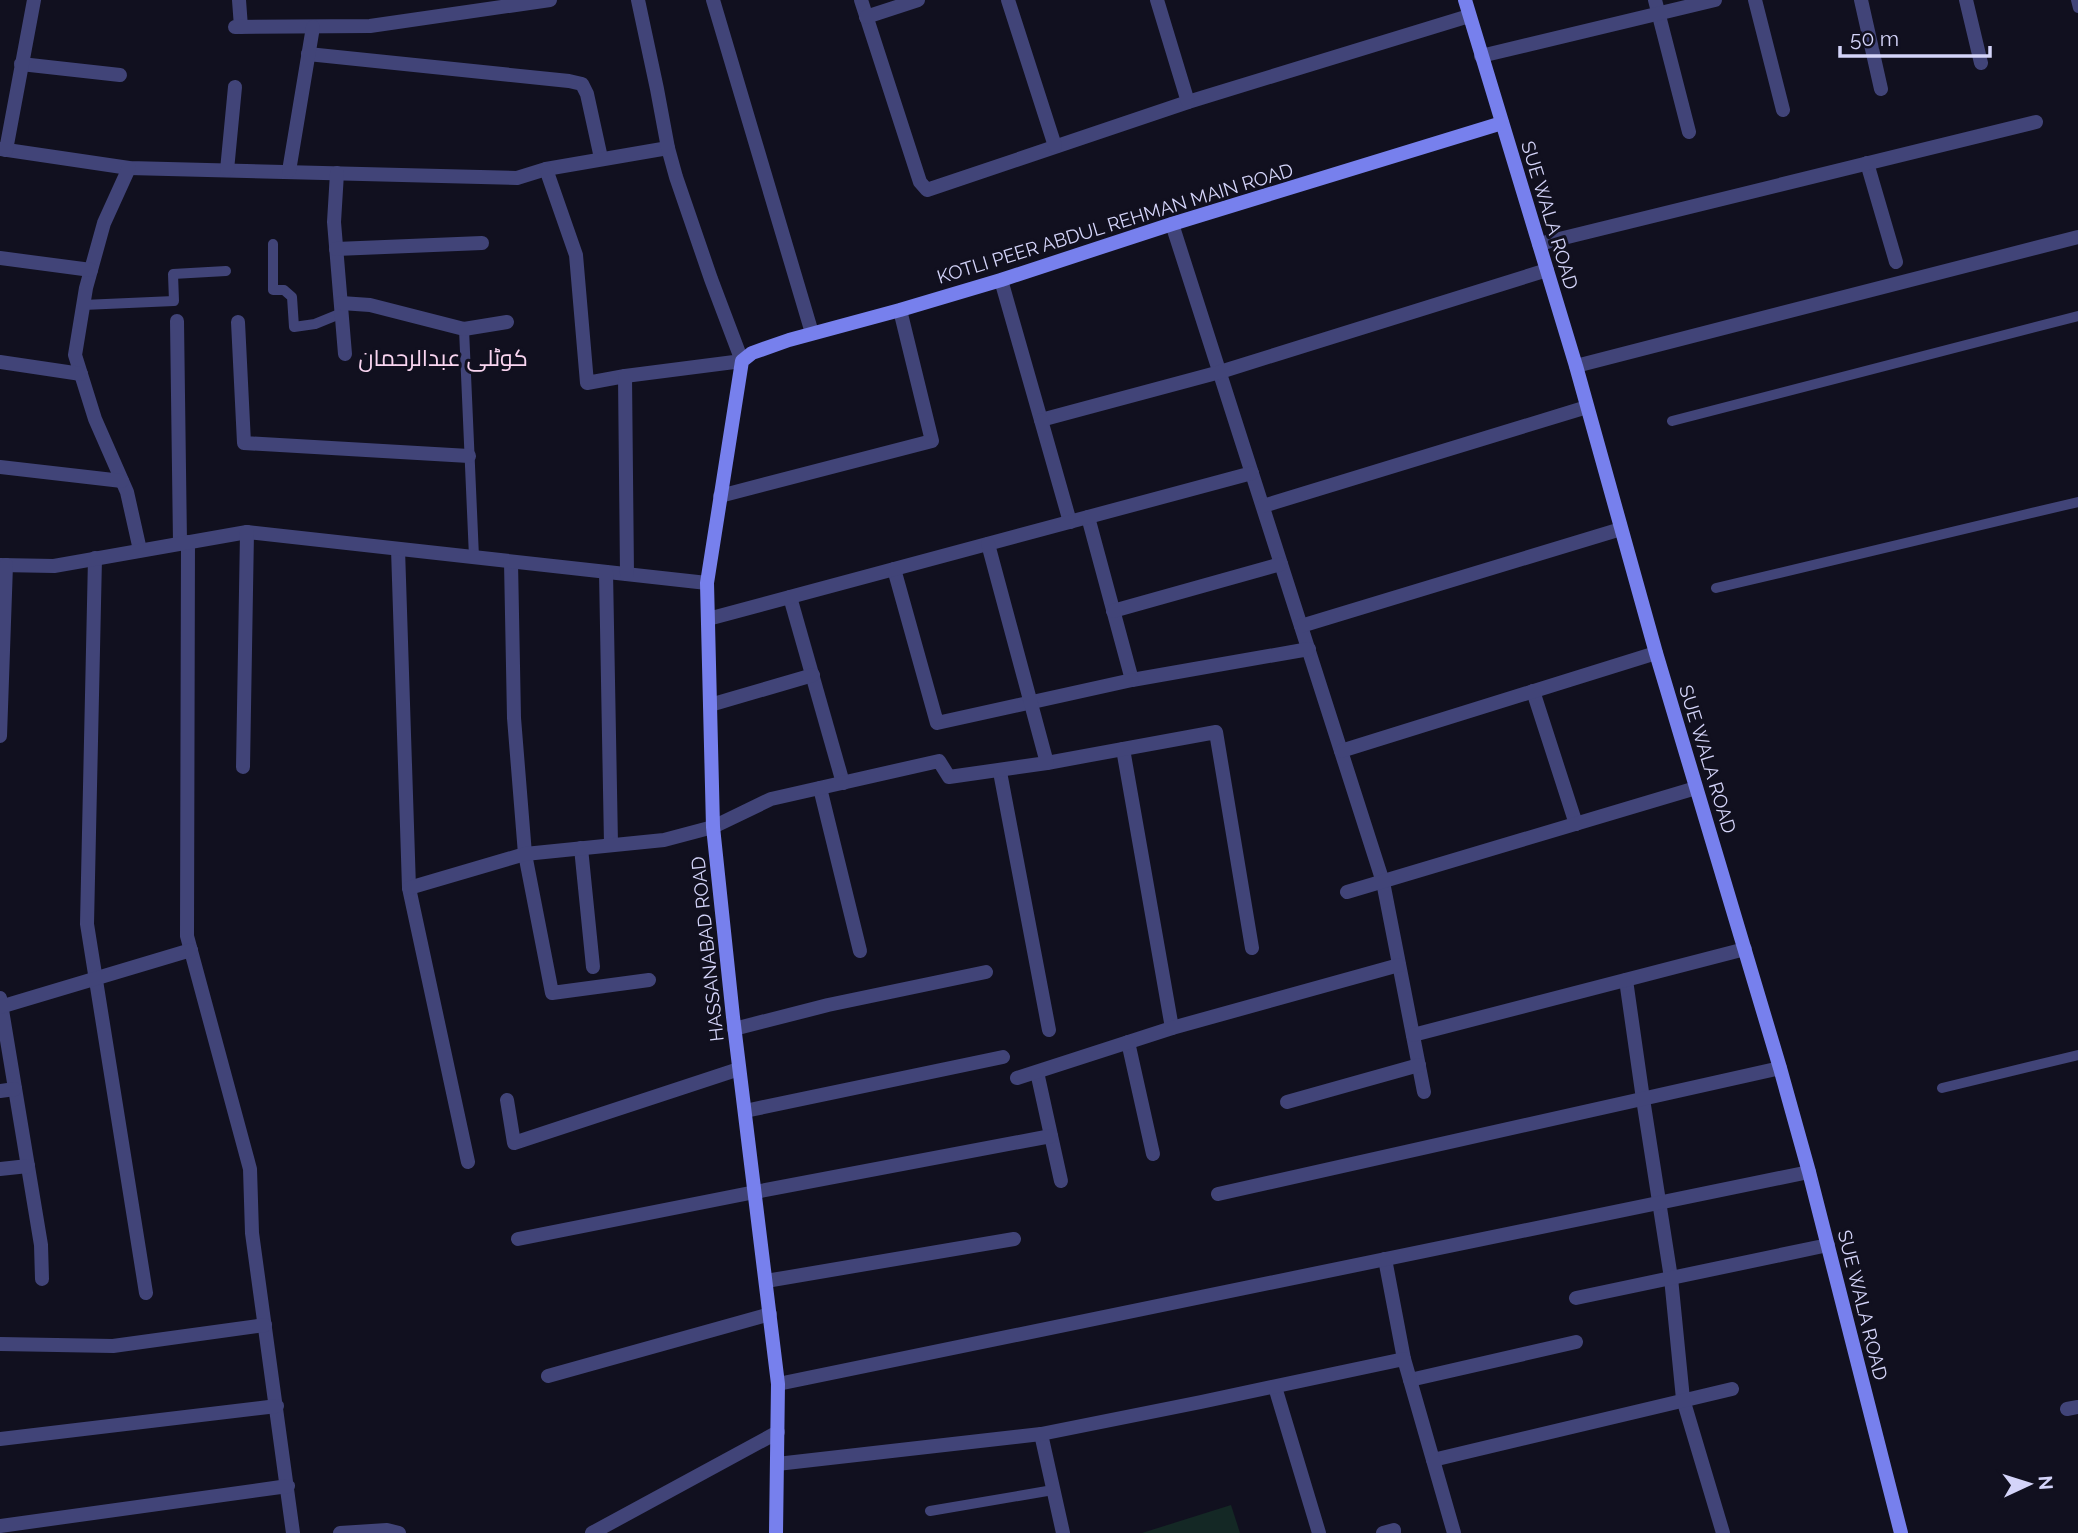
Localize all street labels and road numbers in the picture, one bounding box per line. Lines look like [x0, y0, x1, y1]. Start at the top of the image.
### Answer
street label: SUE WALA ROAD [1517, 138, 1583, 292]
street label: KOTLI PEER ABDUL REHMAN MAIN ROAD [934, 158, 1296, 288]
street label: SUE WALA ROAD [1675, 682, 1741, 836]
street label: HASSANABAD ROAD [686, 855, 728, 1043]
street label: SUE WALA ROAD [1834, 1228, 1892, 1382]

